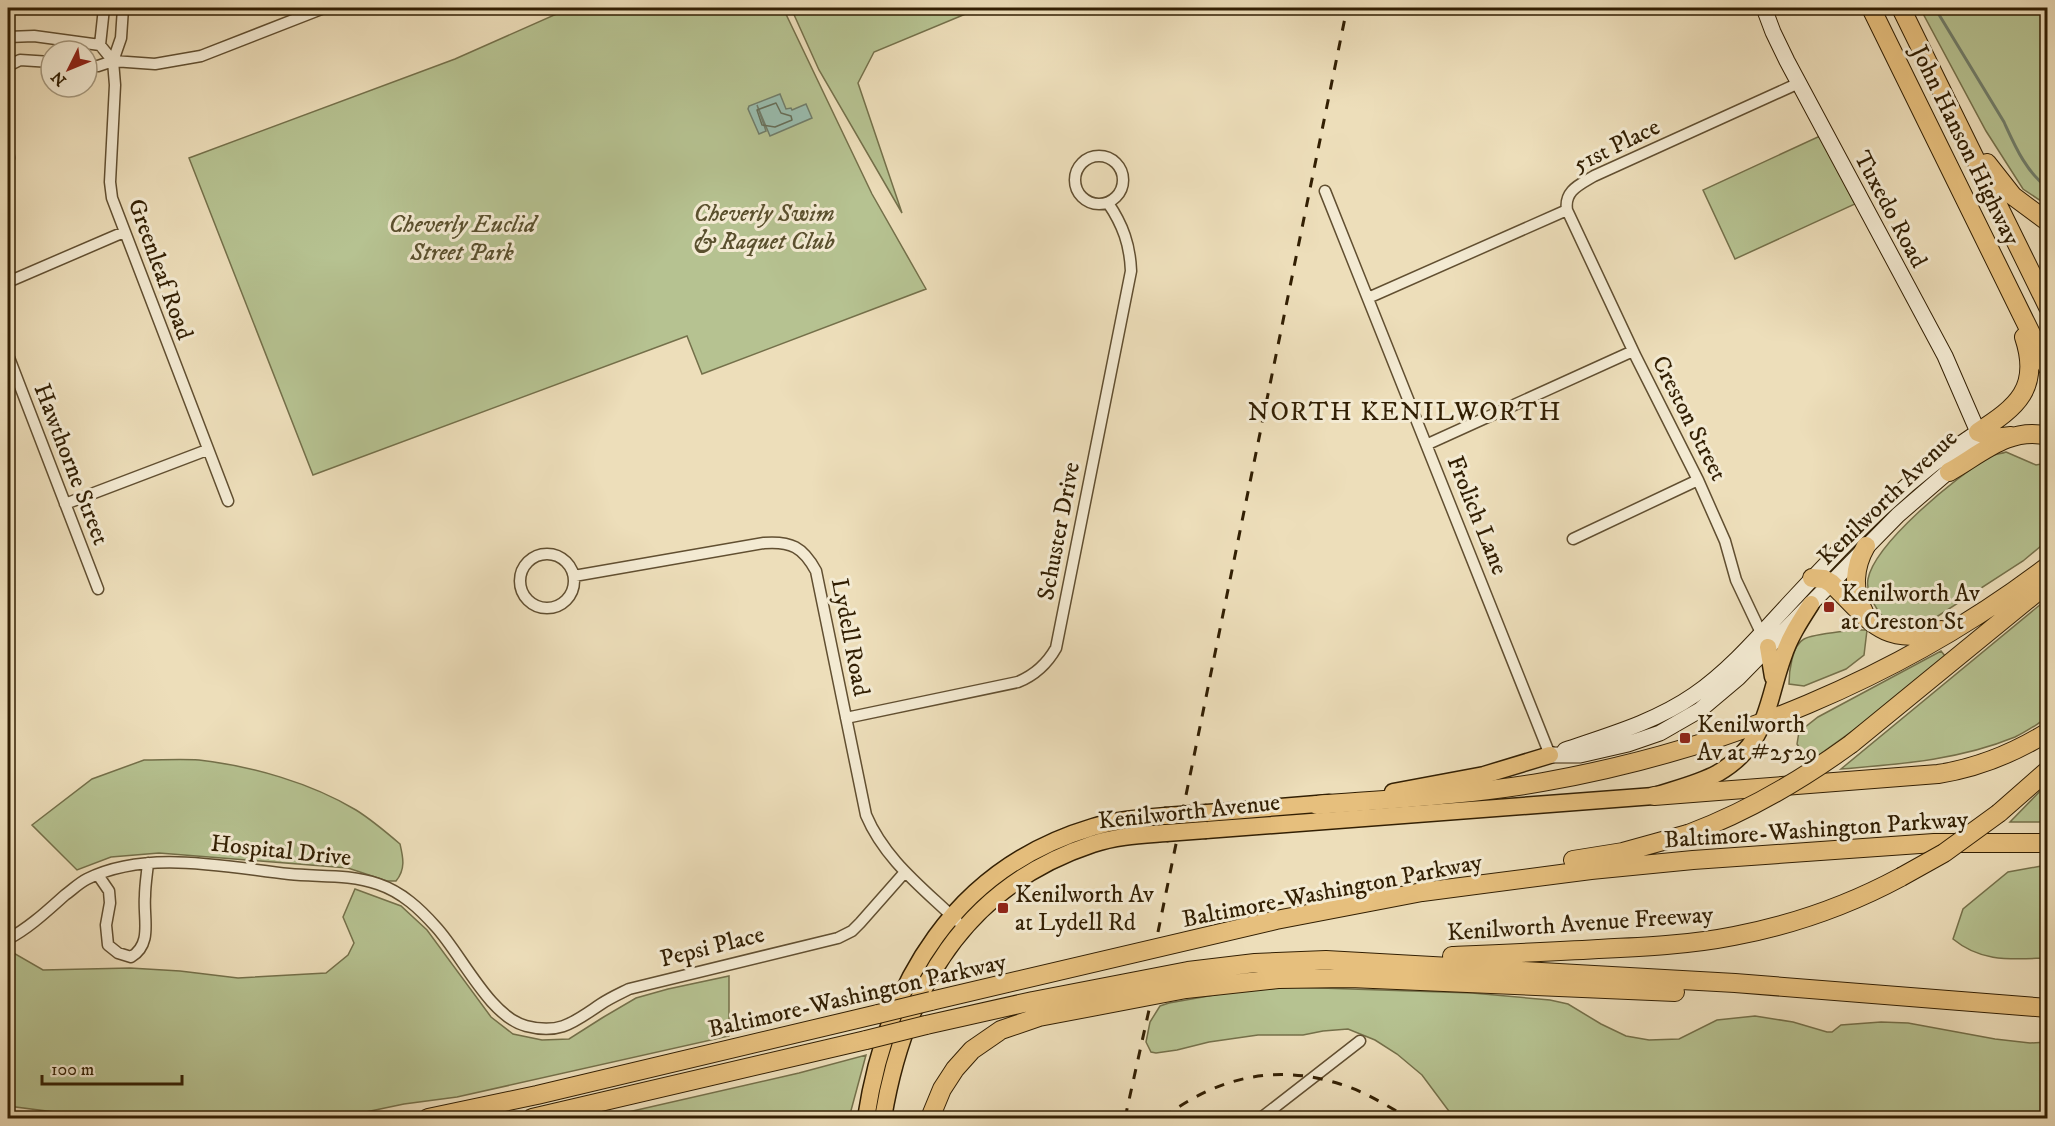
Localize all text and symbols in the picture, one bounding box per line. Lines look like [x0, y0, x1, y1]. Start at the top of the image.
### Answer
north arrow [39, 39, 99, 99]
street label: John Hanson Highway [1903, 39, 2027, 251]
text: N [47, 67, 71, 90]
street label: 51st Place [1568, 112, 1665, 180]
street label: Tuxedo Road [1847, 146, 1933, 273]
street label: Greenleaf Road [121, 195, 199, 344]
park label: Cheverly Swim & Raquet Club [694, 199, 835, 257]
park label: Cheverly Euclid Street Park [388, 210, 539, 268]
street label: Creston Street [1645, 351, 1734, 486]
street label: Hawthorne Street [26, 379, 116, 550]
district label: NORTH KENILWORTH [1248, 396, 1562, 429]
street label: Kenilworth Avenue [1812, 423, 1964, 572]
street label: Frolich Lane [1440, 452, 1514, 579]
street label: Schuster Drive [1031, 459, 1087, 603]
street label: Lydell Road [824, 576, 876, 699]
place label: Kenilworth Av at Creston St [1841, 579, 1980, 637]
marker: Kenilworth Av at Creston St [1822, 600, 1836, 614]
place label: Kenilworth Av at #2529 [1697, 710, 1817, 768]
marker: Kenilworth Av at #2529 [1678, 731, 1692, 745]
street label: Kenilworth Avenue [1097, 788, 1282, 836]
street label: Baltimore-Washington Parkway [1663, 804, 1970, 856]
street label: Hospital Drive [209, 829, 353, 873]
street label: Baltimore-Washington Parkway [1180, 847, 1485, 935]
place label: Kenilworth Av at Lydell Rd [1015, 880, 1154, 938]
street label: Kenilworth Avenue Freeway [1446, 900, 1715, 948]
marker: Kenilworth Av at Lydell Rd [996, 901, 1010, 915]
street label: Pepsi Place [657, 920, 768, 974]
street label: Baltimore-Washington Parkway [705, 947, 1010, 1045]
scale bar [42, 1048, 182, 1086]
text: 100 m [51, 1059, 94, 1081]

